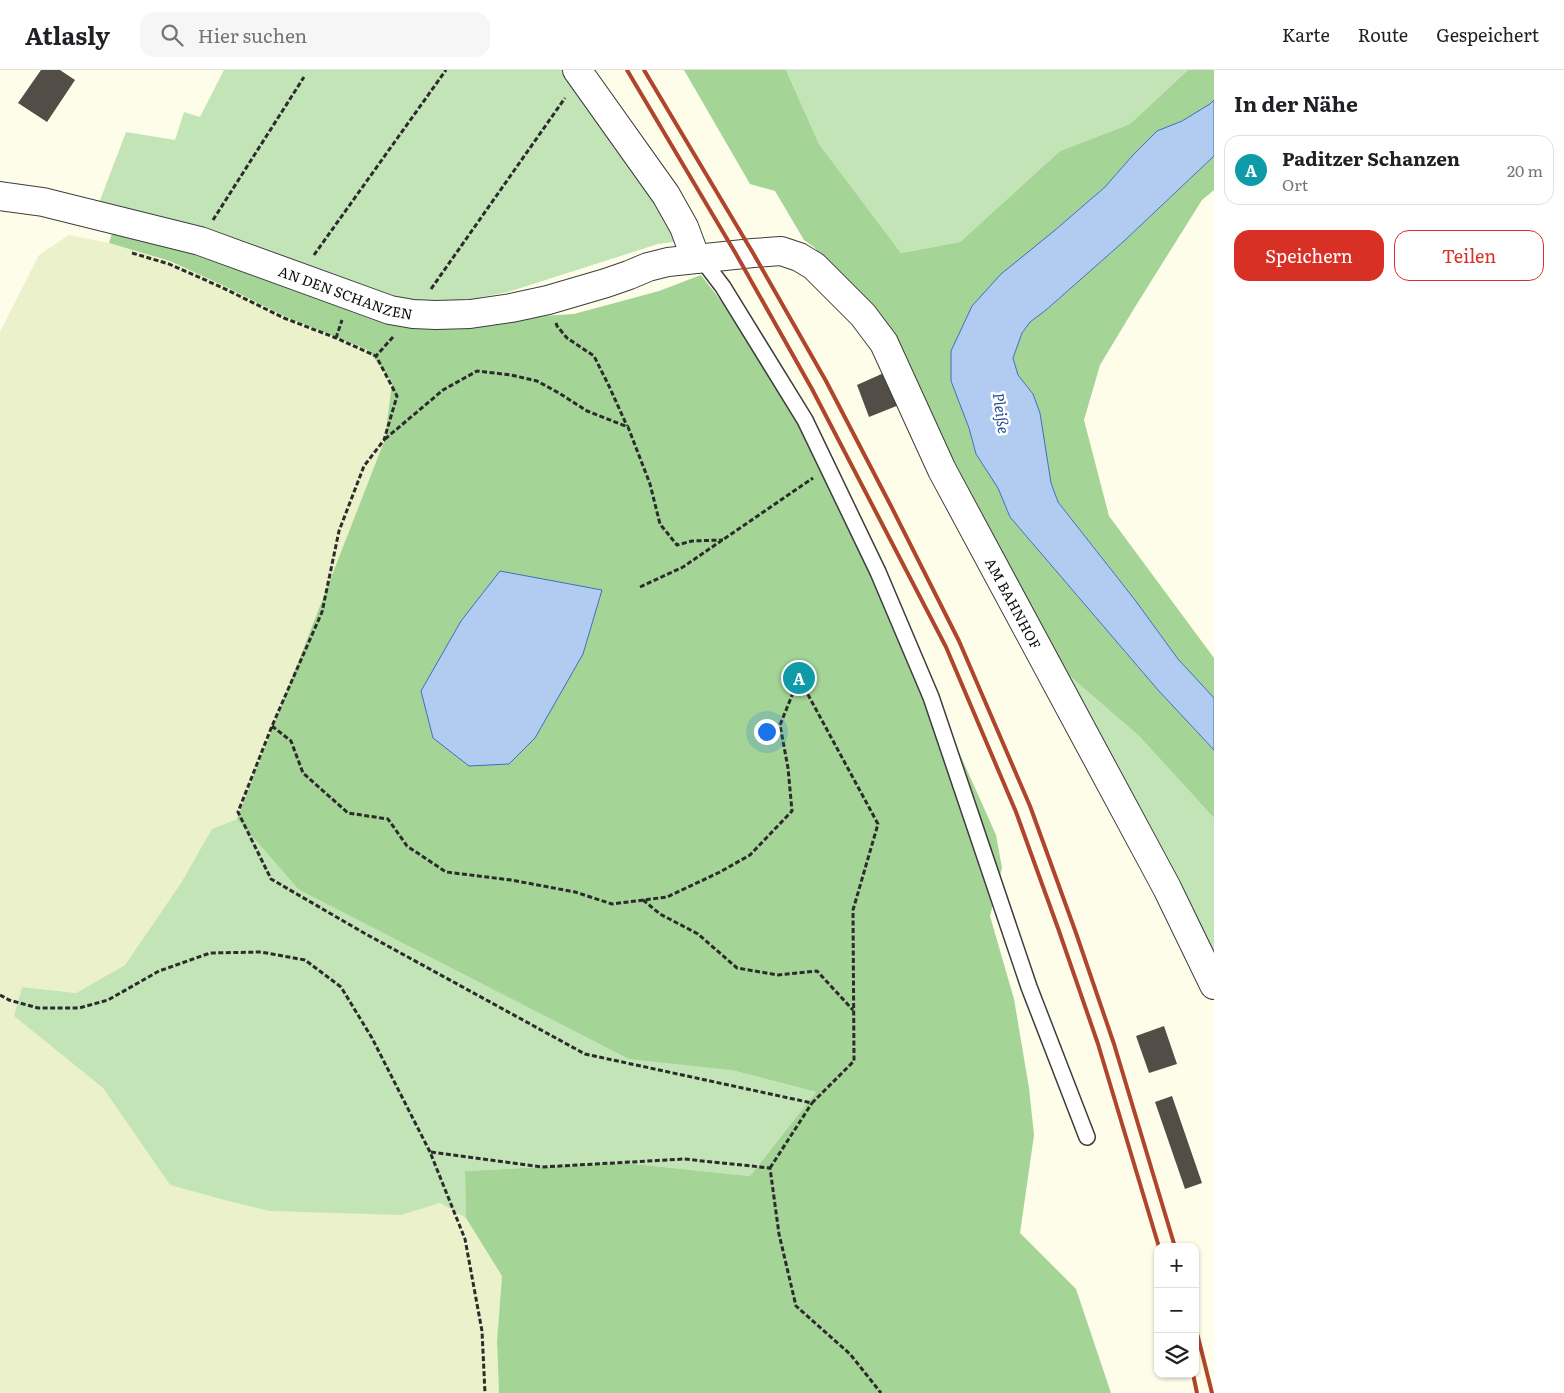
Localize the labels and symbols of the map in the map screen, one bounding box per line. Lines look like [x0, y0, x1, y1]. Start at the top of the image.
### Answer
street label: AN DEN SCHANZEN [276, 260, 414, 324]
water label: Pleiße [988, 391, 1016, 435]
street label: AM BAHNHOF [981, 554, 1047, 653]
pin: A [783, 659, 815, 697]
your location [754, 719, 780, 745]

